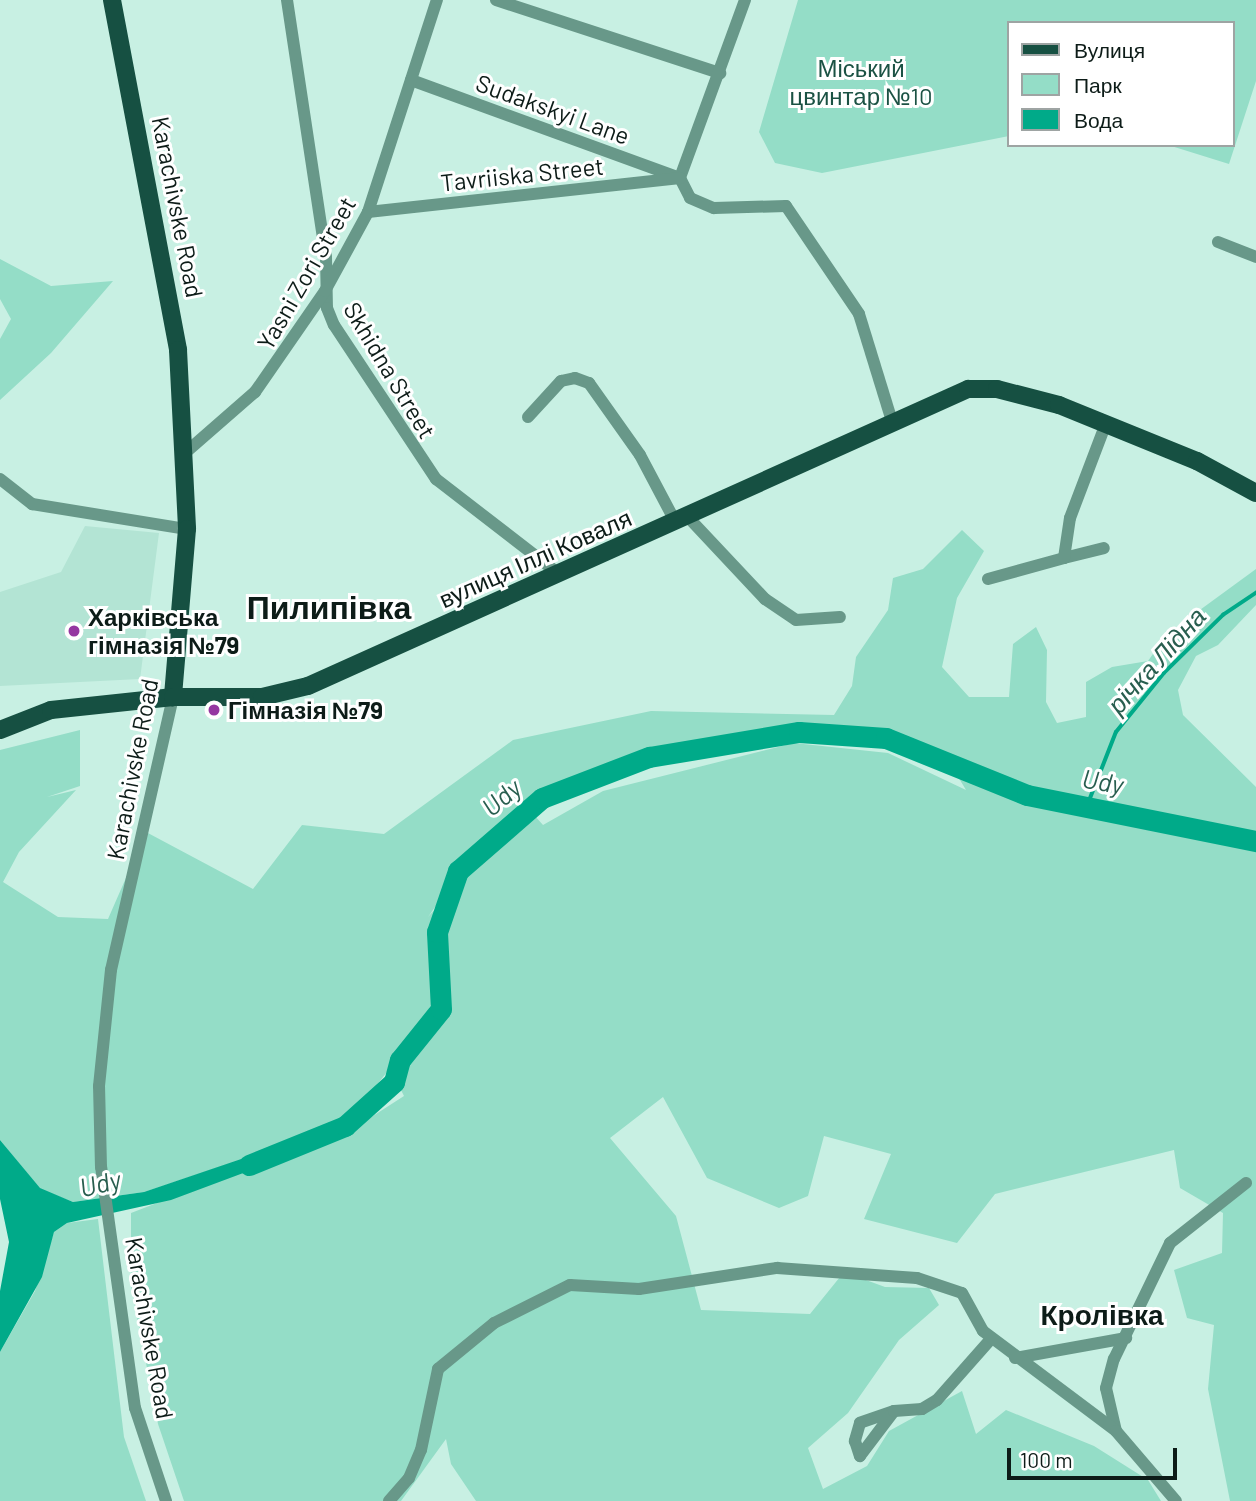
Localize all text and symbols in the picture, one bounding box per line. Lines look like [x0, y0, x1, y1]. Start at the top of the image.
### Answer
legend [1007, 21, 1235, 147]
text: Вулиця [1074, 37, 1145, 62]
park label: Міський цвинтар №10 [789, 54, 933, 110]
street label: Sudakskyi Lane [472, 68, 634, 150]
text: Парк [1074, 72, 1122, 97]
text: Вода [1074, 107, 1123, 132]
street label: Karachivske Road [146, 114, 210, 300]
street label: Tavriiska Street [439, 151, 605, 197]
street label: Yasni Zori Street [251, 191, 361, 355]
street label: Skhidna Street [338, 297, 442, 443]
street label: вулиця Іллі Коваля [434, 503, 636, 613]
district label: Пилипівка [247, 587, 411, 625]
water label: річка Лідна [1100, 600, 1212, 720]
place label: Харківська гімназія №79 [88, 603, 239, 659]
marker: Харківська гімназія №79 [66, 623, 82, 639]
street label: Karachivske Road [100, 676, 164, 862]
place label: Гімназія №79 [228, 696, 383, 724]
marker: Гімназія №79 [206, 702, 222, 718]
water label: Udy [1080, 762, 1126, 800]
water label: Udy [475, 772, 527, 822]
water label: Udy [76, 1163, 124, 1203]
street label: Karachivske Road [120, 1235, 180, 1421]
district label: Кролівка [1041, 1297, 1163, 1331]
scale bar [1011, 1434, 1181, 1478]
text: 100 m [1020, 1447, 1073, 1472]

